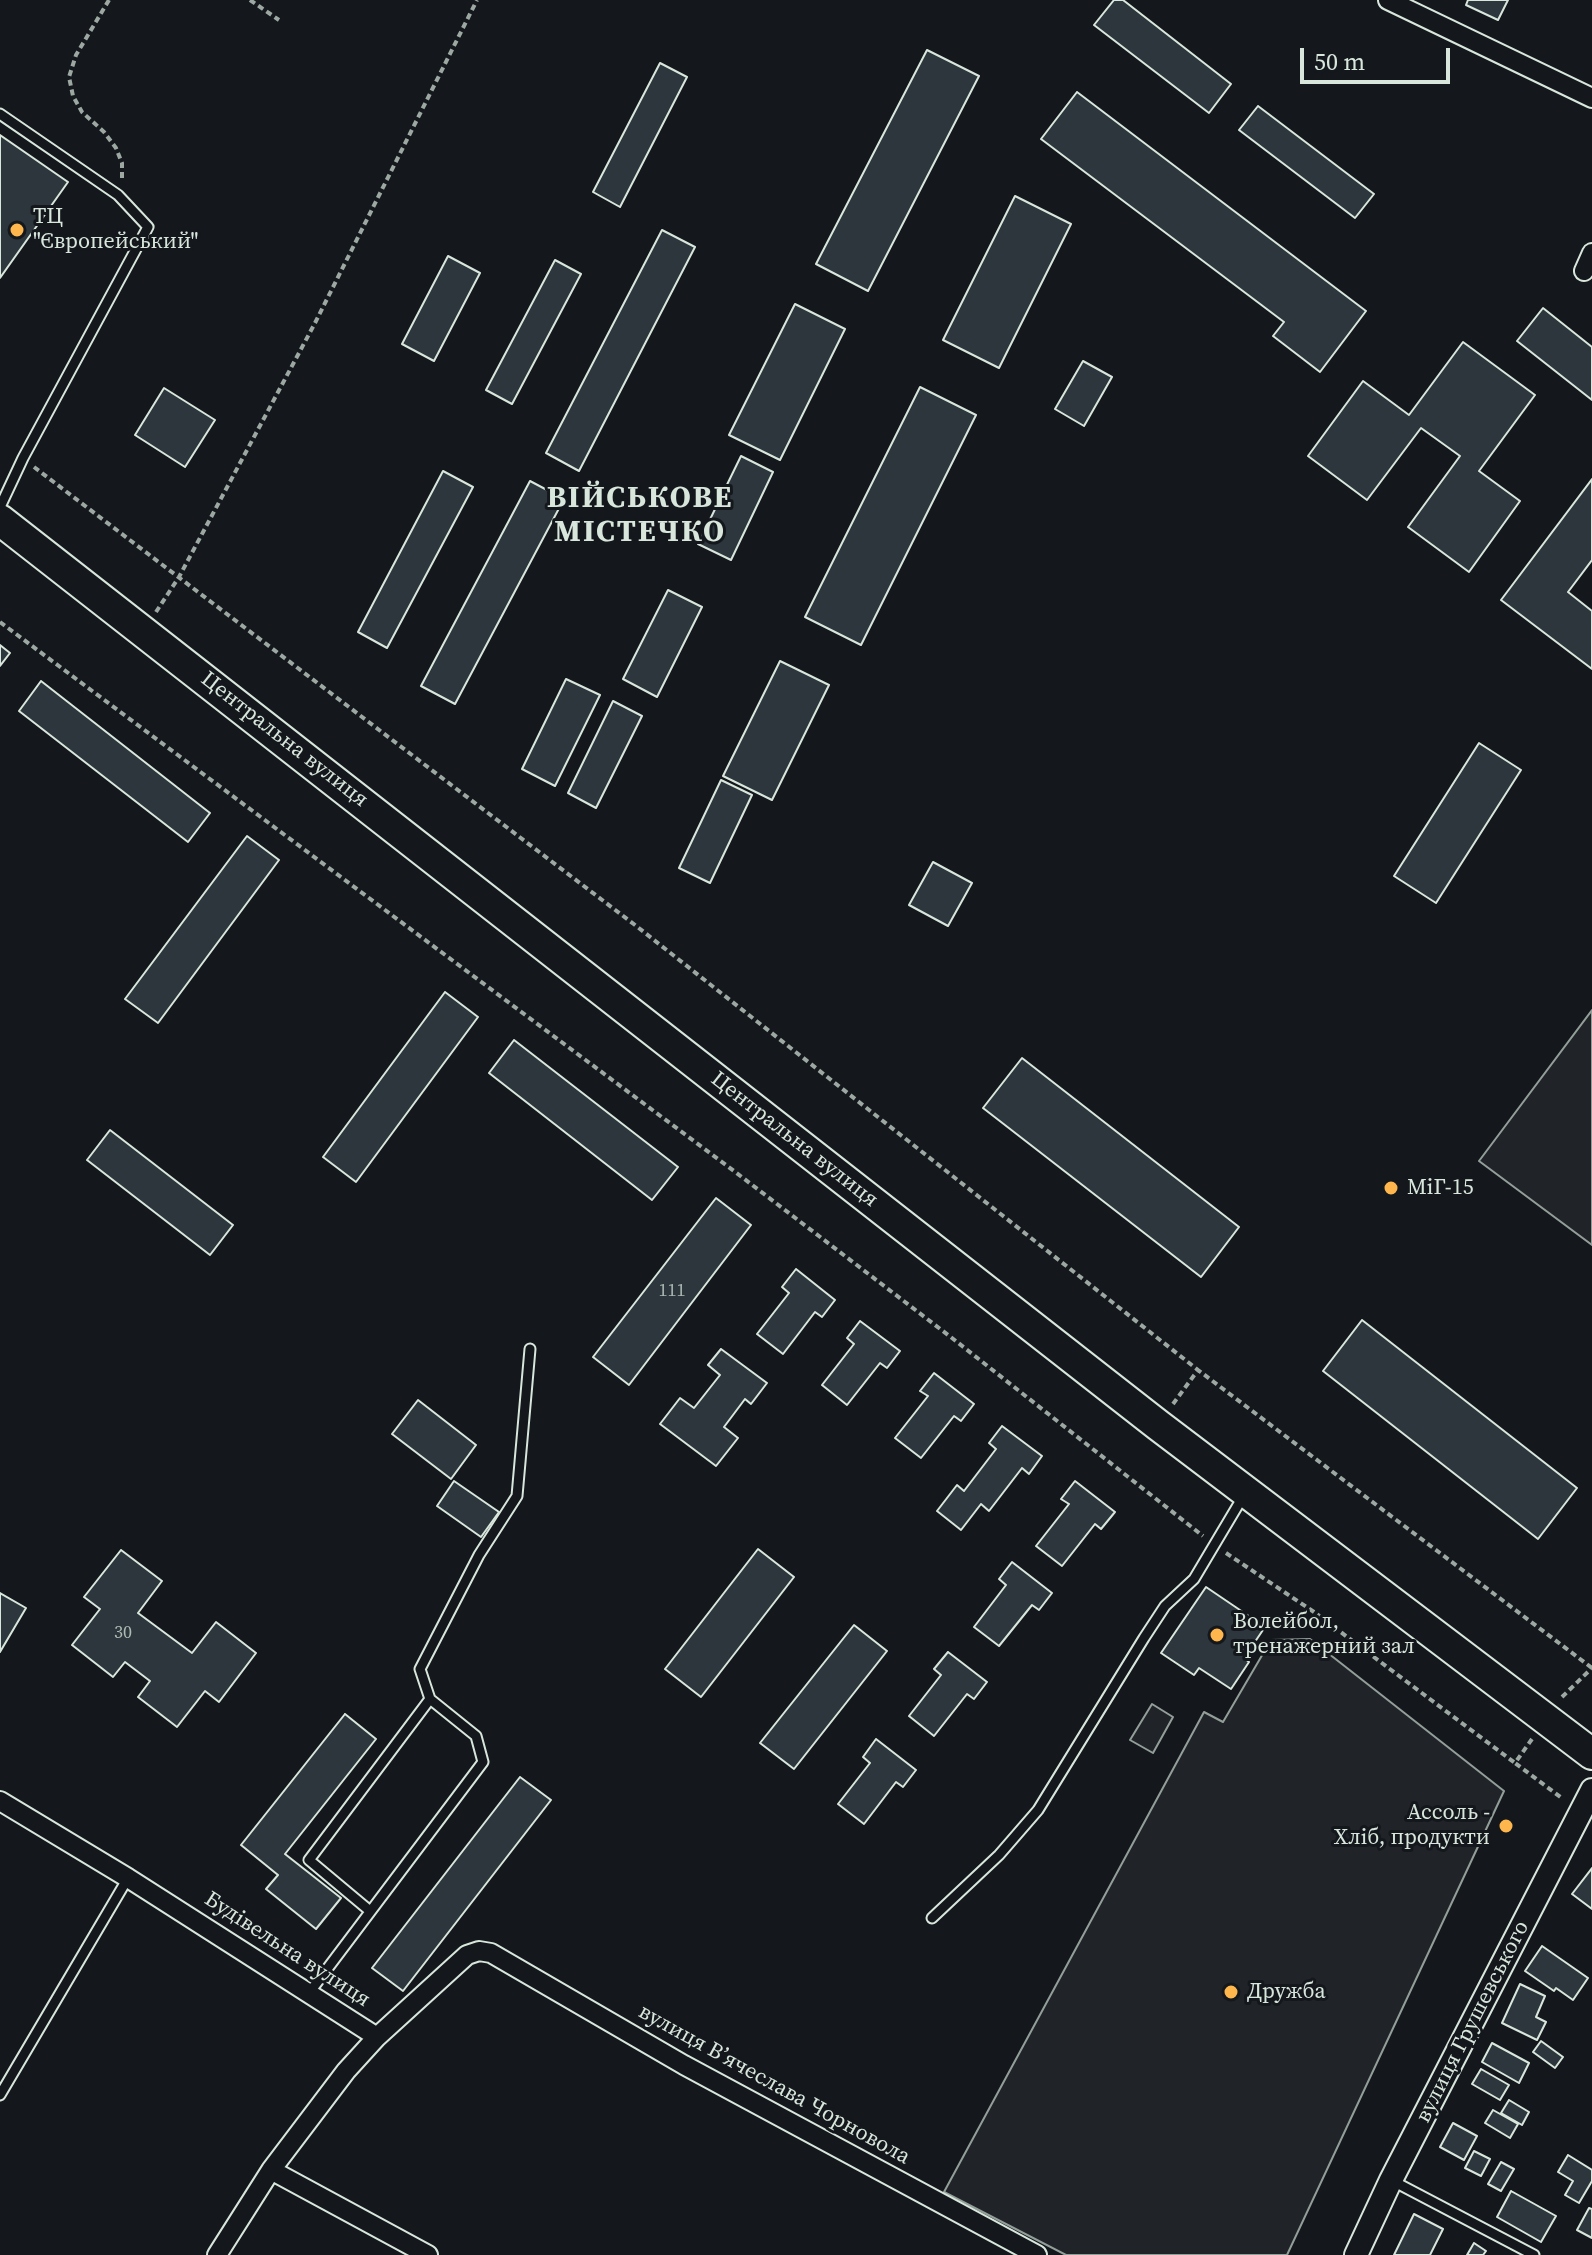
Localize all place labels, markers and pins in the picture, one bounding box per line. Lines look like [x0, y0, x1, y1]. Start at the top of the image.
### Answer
place label: ТЦ "Європейський" [33, 204, 198, 256]
marker: ТЦ "Європейський" [8, 221, 26, 239]
place label: МіГ-15 [1407, 1175, 1474, 1201]
marker: МіГ-15 [1382, 1179, 1400, 1197]
place label: Волейбол, тренажерний зал [1233, 1609, 1415, 1660]
marker: Волейбол, тренажерний зал [1208, 1626, 1226, 1644]
place label: Ассоль - Хліб, продукти [1334, 1800, 1490, 1852]
marker: Ассоль - Хліб, продукти [1497, 1817, 1515, 1835]
place label: Дружба [1247, 1979, 1326, 2005]
marker: Дружба [1222, 1983, 1240, 2001]

